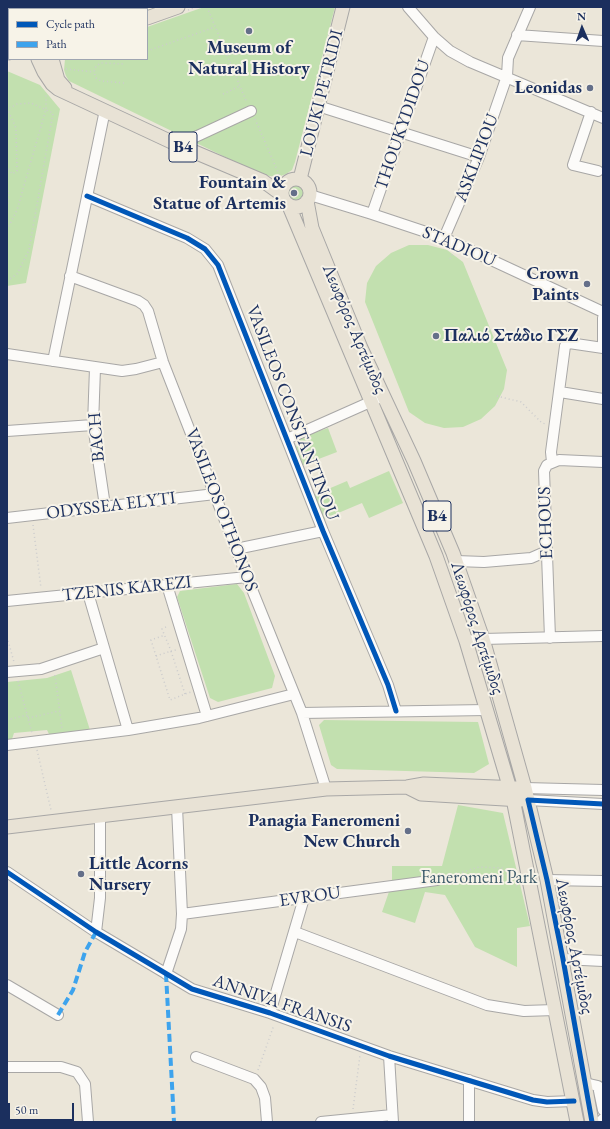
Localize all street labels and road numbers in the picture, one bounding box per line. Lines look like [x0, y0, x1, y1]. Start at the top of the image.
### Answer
street label: LOUKI PETRIDI [296, 27, 348, 159]
street label: THOUKYDIDOU [371, 57, 435, 193]
street label: ASKLIPIOU [450, 111, 504, 205]
road number: B4 [169, 132, 197, 162]
street label: STADIOU [419, 222, 499, 272]
street label: Λεωφόρος Αρτέμιδος [317, 261, 391, 397]
street label: VASILEOS CONSTANTINOU [241, 302, 343, 524]
street label: BACH [84, 411, 110, 463]
street label: VASILEOS OTHONOS [180, 425, 262, 595]
street label: ECHOUS [534, 486, 558, 560]
street label: ODYSSEA ELYTI [45, 487, 177, 525]
road number: B4 [423, 501, 451, 531]
street label: Λεωφόρος Αρτέμιδος [445, 559, 509, 697]
street label: TZENIS KAREZI [61, 571, 193, 607]
street label: Λεωφόρος Αρτέμιδος [550, 876, 598, 1016]
street label: EVROU [278, 882, 342, 912]
street label: ANNIVA FRANSIS [210, 970, 354, 1038]

